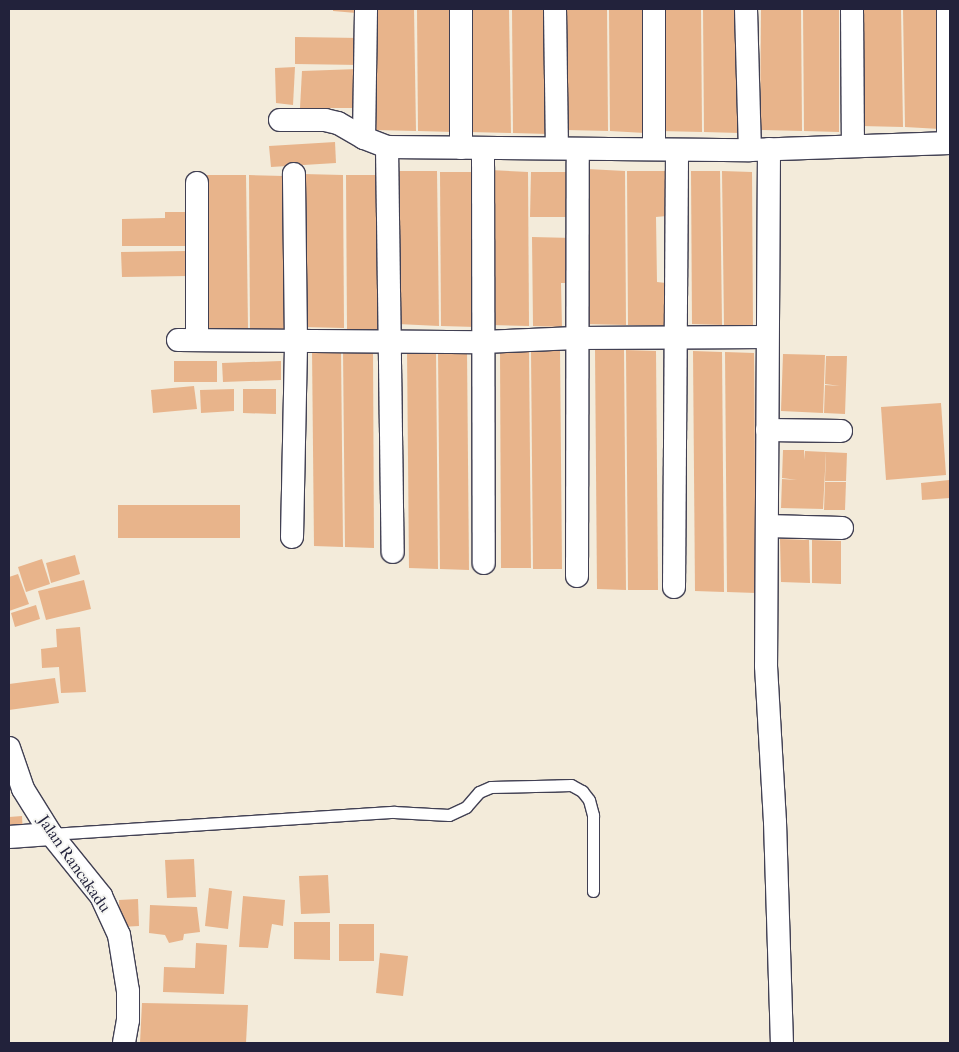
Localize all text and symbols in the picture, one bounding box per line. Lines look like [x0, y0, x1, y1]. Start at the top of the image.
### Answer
street label: Jalan Rancakadu [33, 812, 115, 916]

